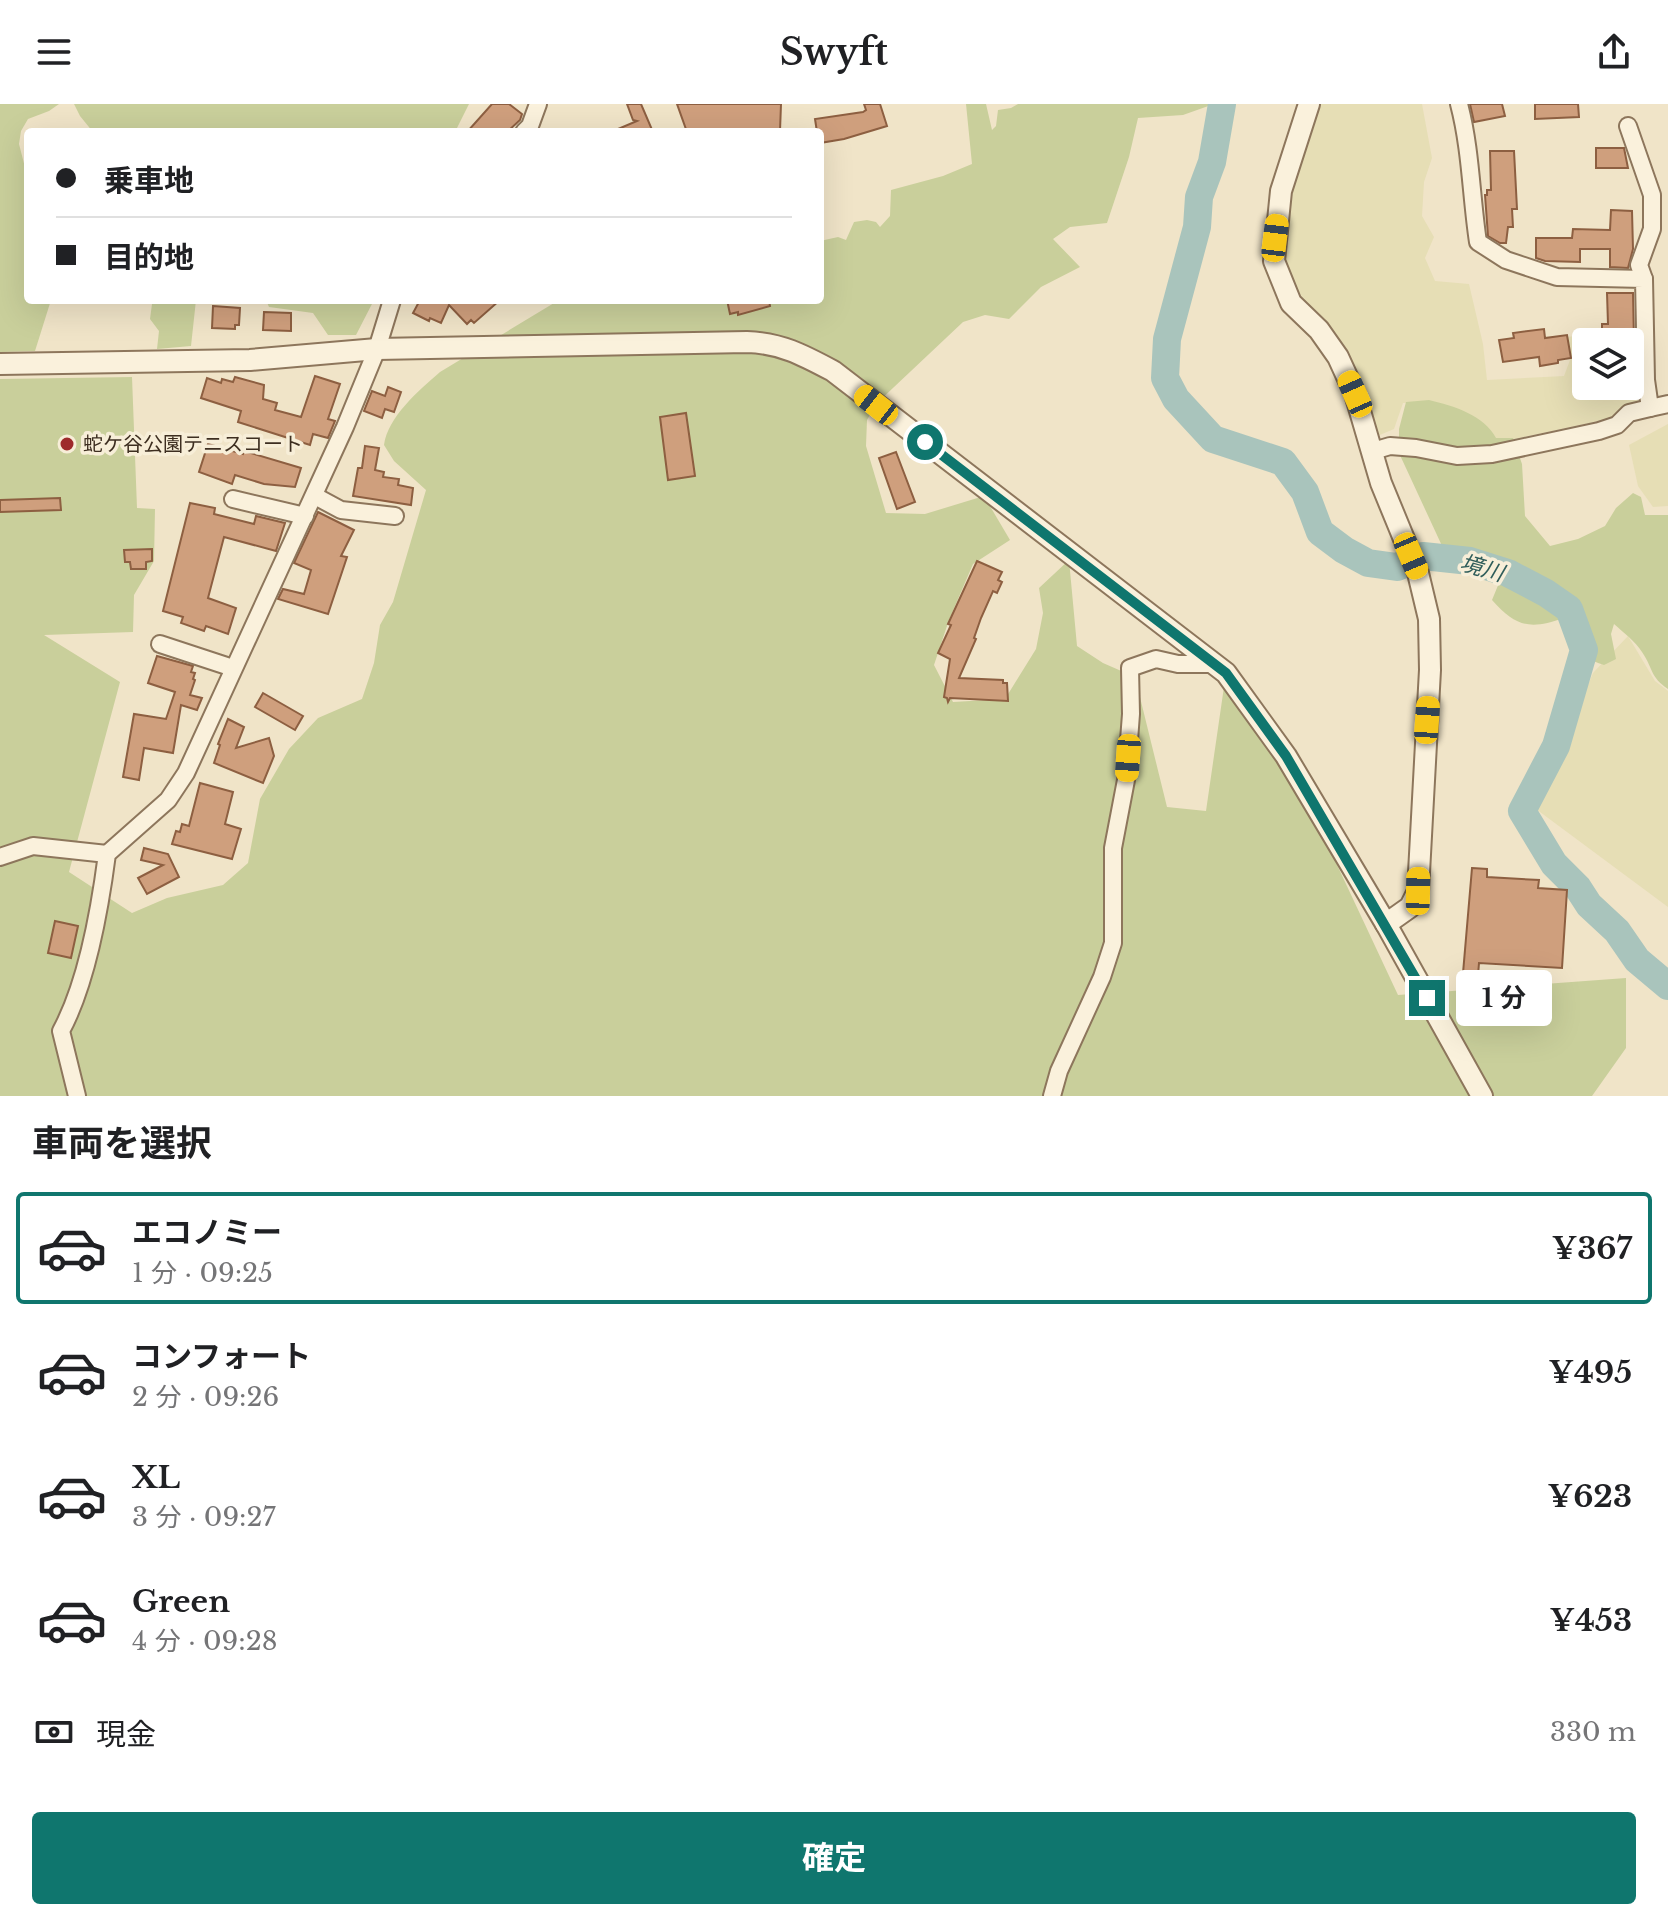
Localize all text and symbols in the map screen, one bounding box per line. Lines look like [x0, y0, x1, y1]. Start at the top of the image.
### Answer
icon: menu [32, 30, 76, 74]
text: Swyft [780, 30, 888, 75]
icon: share [1592, 30, 1636, 74]
text: 乗車地 [104, 162, 194, 199]
car [1260, 213, 1290, 263]
text: 目的地 [104, 239, 194, 276]
map controls [1572, 328, 1644, 400]
button: layers [1572, 328, 1644, 400]
car [1334, 367, 1376, 421]
car [850, 381, 902, 429]
route start [907, 424, 943, 460]
place label: 蛇ケ谷公園テニスコート [83, 432, 303, 456]
marker: 蛇ケ谷公園テニスコート [58, 435, 76, 453]
car [1391, 529, 1431, 583]
water label: 境川 [1457, 549, 1509, 588]
car [1413, 695, 1441, 745]
car [1114, 733, 1142, 783]
car [1406, 867, 1430, 915]
callout: 1 分 [1455, 970, 1551, 1026]
route end [1409, 980, 1445, 1016]
text: 1 分 [1482, 982, 1526, 1014]
text: 車両を選択 [32, 1121, 212, 1166]
icon: car [36, 1212, 108, 1284]
text: エコノミー [132, 1214, 282, 1251]
text: ¥367 [1552, 1230, 1632, 1267]
text: 1 分 · 09:25 [132, 1257, 273, 1289]
icon: car [36, 1336, 108, 1408]
text: コンフォート [132, 1338, 311, 1375]
text: ¥495 [1548, 1354, 1632, 1391]
text: 2 分 · 09:26 [132, 1381, 279, 1413]
text: XL [132, 1459, 180, 1496]
icon: car [36, 1460, 108, 1532]
text: ¥623 [1548, 1478, 1632, 1515]
text: 3 分 · 09:27 [132, 1501, 276, 1533]
text: Green [132, 1583, 230, 1620]
icon: car [36, 1584, 108, 1656]
text: ¥453 [1550, 1602, 1632, 1639]
text: 4 分 · 09:28 [132, 1625, 277, 1657]
icon: cash [32, 1710, 76, 1754]
text: 現金 [96, 1716, 156, 1753]
text: 330 m [1550, 1716, 1636, 1748]
button: 確定 [32, 1812, 1636, 1904]

